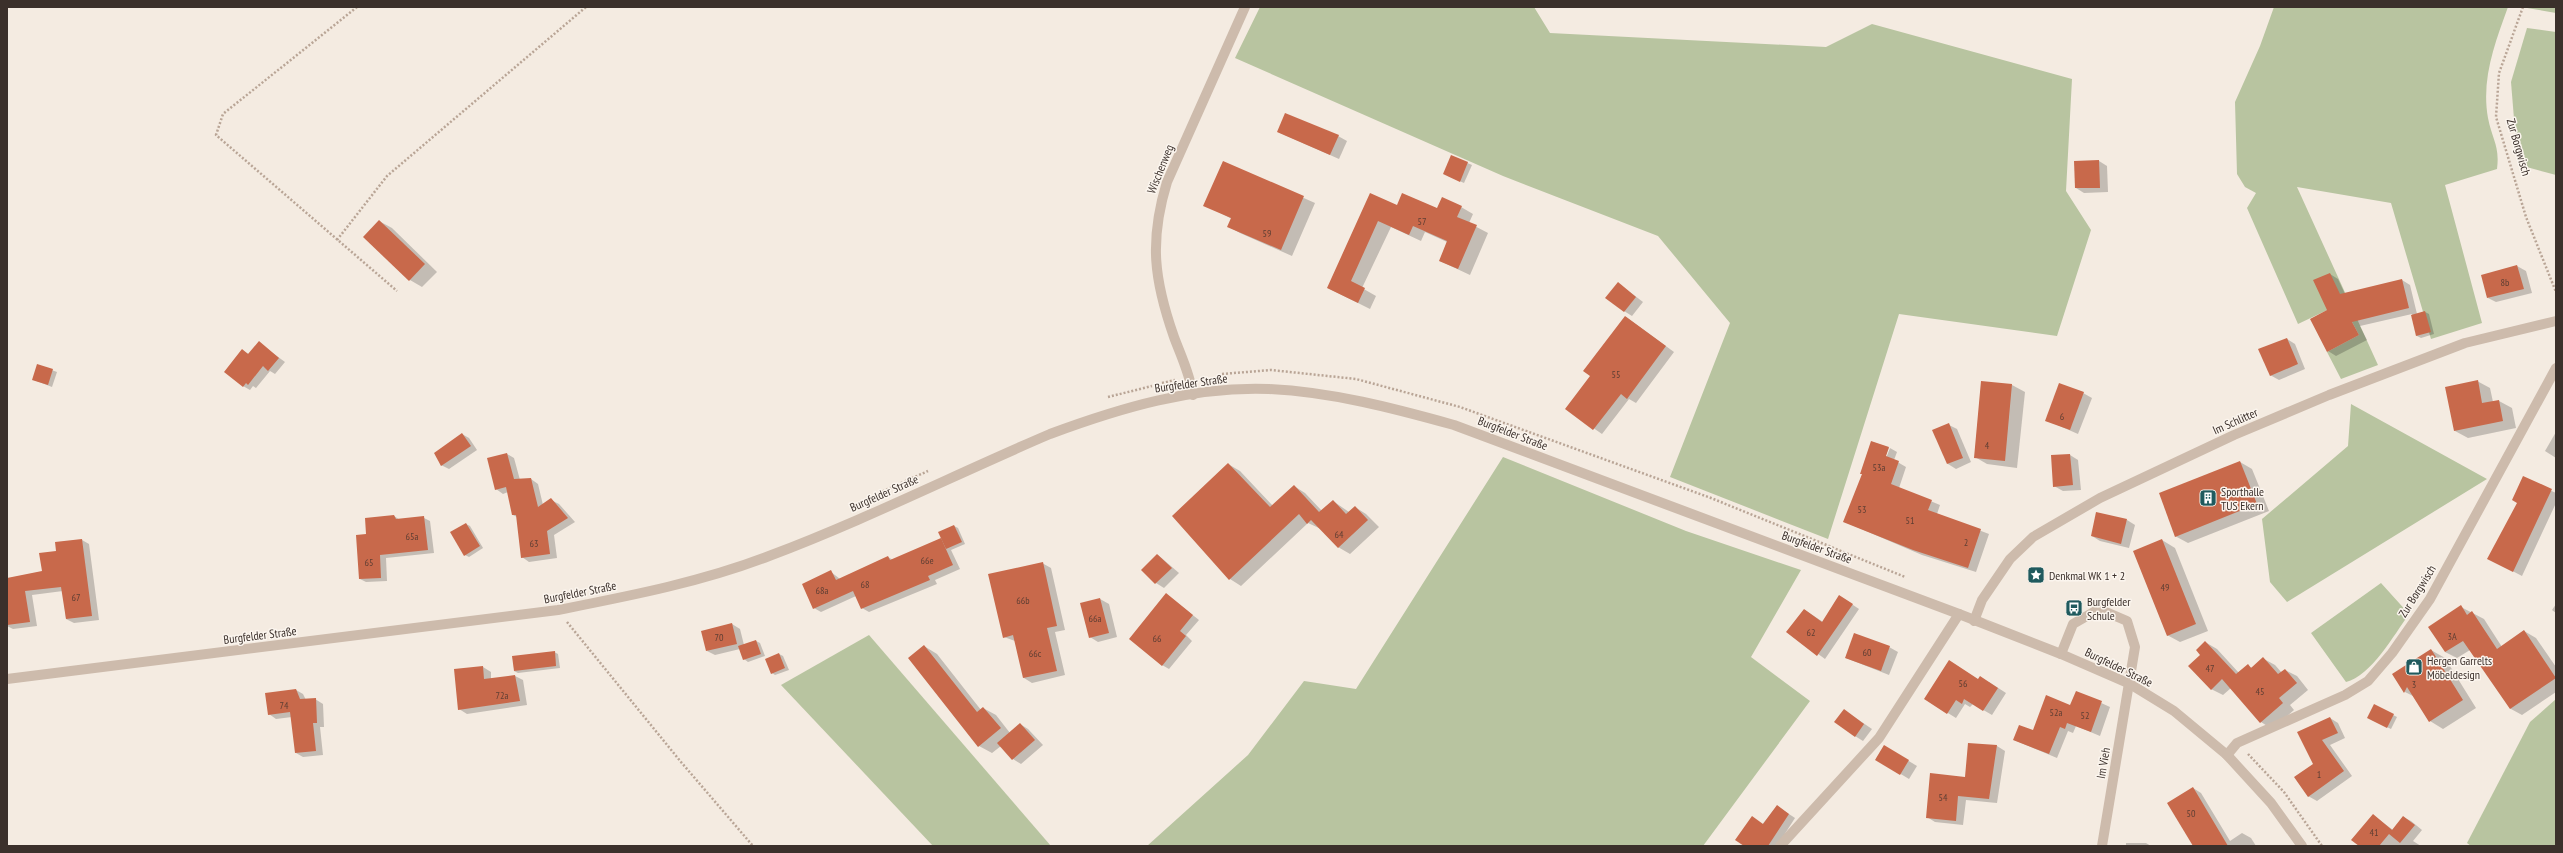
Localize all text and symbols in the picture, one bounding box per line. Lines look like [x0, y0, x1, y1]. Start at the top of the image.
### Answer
street label: Zur Borgwisch [2504, 117, 2534, 177]
street label: Wischenweg [1143, 142, 1177, 196]
house number: 57 [1418, 215, 1427, 228]
house number: 59 [1263, 227, 1272, 240]
house number: 8b [2501, 276, 2509, 289]
house number: 55 [1612, 368, 1621, 381]
street label: Burgfelder Straße [1154, 370, 1228, 396]
street label: Im Schlitter [2210, 404, 2261, 438]
house number: 6 [2060, 410, 2065, 423]
street label: Burgfelder Straße [1476, 413, 1550, 453]
house number: 4 [1985, 439, 1990, 452]
house number: 53a [1873, 461, 1886, 474]
street label: Burgfelder Straße [847, 471, 921, 515]
place label: Sporthalle TUS Ekern [2221, 484, 2264, 513]
building icon: Sporthalle TUS Ekern [2198, 488, 2218, 508]
house number: 53 [1858, 503, 1867, 516]
house number: 51 [1906, 514, 1915, 527]
street label: Burgfelder Straße [1780, 527, 1854, 567]
house number: 64 [1335, 528, 1344, 541]
house number: 65a [406, 530, 419, 543]
house number: 2 [1964, 536, 1968, 549]
house number: 63 [530, 537, 539, 550]
house number: 66e [920, 554, 934, 567]
house number: 65 [365, 556, 374, 569]
street label: Zur Borgwisch [2395, 562, 2439, 620]
place icon: Denkmal WK 1 + 2 [2026, 565, 2046, 585]
place label: Denkmal WK 1 + 2 [2049, 568, 2125, 583]
street label: Burgfelder Straße [543, 578, 617, 606]
house number: 68 [861, 578, 870, 591]
house number: 49 [2161, 581, 2170, 594]
house number: 68a [816, 584, 829, 597]
house number: 67 [72, 591, 81, 604]
house number: 66b [1016, 594, 1030, 607]
place label: Burgfelder Schule [2087, 594, 2131, 623]
bus stop icon: Burgfelder Schule [2064, 598, 2084, 618]
house number: 66a [1089, 612, 1102, 625]
street label: Burgfelder Straße [223, 623, 297, 647]
house number: 62 [1807, 626, 1816, 639]
house number: 3A [2447, 630, 2457, 643]
house number: 70 [715, 631, 724, 644]
house number: 66 [1153, 632, 1162, 645]
street label: Burgfelder Straße [2083, 644, 2155, 690]
house number: 60 [1863, 646, 1872, 659]
house number: 66c [1029, 647, 1042, 660]
place label: Hergen Garrelts Möbeldesign [2427, 653, 2492, 682]
shop icon: Hergen Garrelts Möbeldesign [2404, 657, 2424, 677]
house number: 47 [2206, 662, 2215, 675]
house number: 56 [1959, 677, 1968, 690]
house number: 3 [2412, 678, 2416, 691]
house number: 45 [2256, 685, 2265, 698]
house number: 72a [496, 689, 509, 702]
house number: 74 [280, 699, 289, 712]
house number: 52a [2050, 706, 2063, 719]
house number: 52 [2081, 709, 2090, 722]
street label: Im Vieh [2093, 746, 2113, 780]
house number: 1 [2317, 768, 2321, 781]
house number: 54 [1939, 791, 1948, 804]
house number: 50 [2187, 807, 2196, 820]
house number: 41 [2370, 826, 2379, 839]

